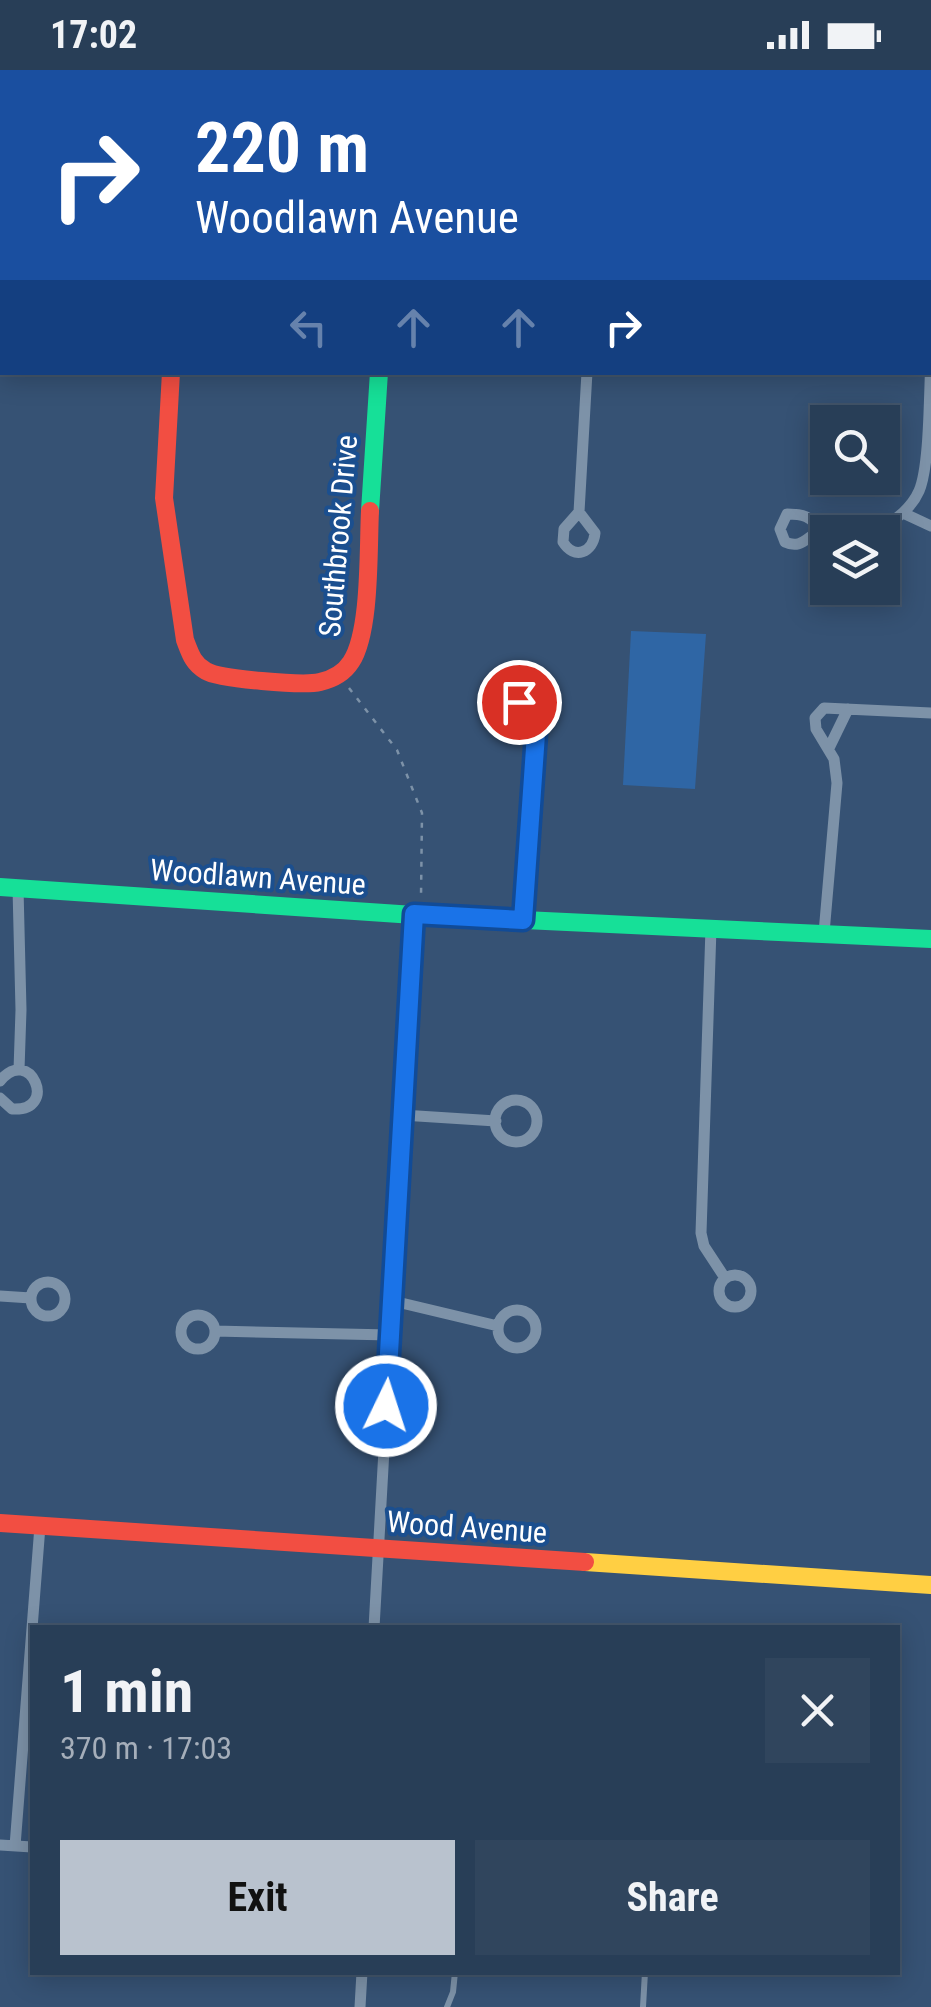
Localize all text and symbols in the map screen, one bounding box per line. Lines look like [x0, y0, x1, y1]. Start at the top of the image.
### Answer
text: 17:02 [50, 13, 137, 57]
text: 220 m [195, 107, 369, 189]
icon: right [30, 110, 160, 240]
text: Woodlawn Avenue [195, 191, 519, 244]
icon: left [281, 300, 336, 355]
icon: ahead [386, 300, 441, 355]
icon: ahead [491, 300, 546, 355]
icon: right [596, 300, 651, 355]
map controls [810, 405, 900, 605]
button: search [810, 405, 900, 495]
street label: Southbrook Drive [312, 434, 364, 638]
button: layers [810, 515, 900, 605]
pin [477, 660, 562, 745]
icon: arrive [492, 675, 547, 730]
street label: Woodlawn Avenue [149, 852, 367, 902]
position arrow [334, 1354, 438, 1458]
street label: Wood Avenue [386, 1504, 548, 1550]
text: 1 min [60, 1656, 193, 1727]
button: close [765, 1658, 870, 1763]
text: 370 m · 17:03 [60, 1729, 232, 1767]
button: Exit [60, 1840, 455, 1955]
button: Share [475, 1840, 870, 1955]

